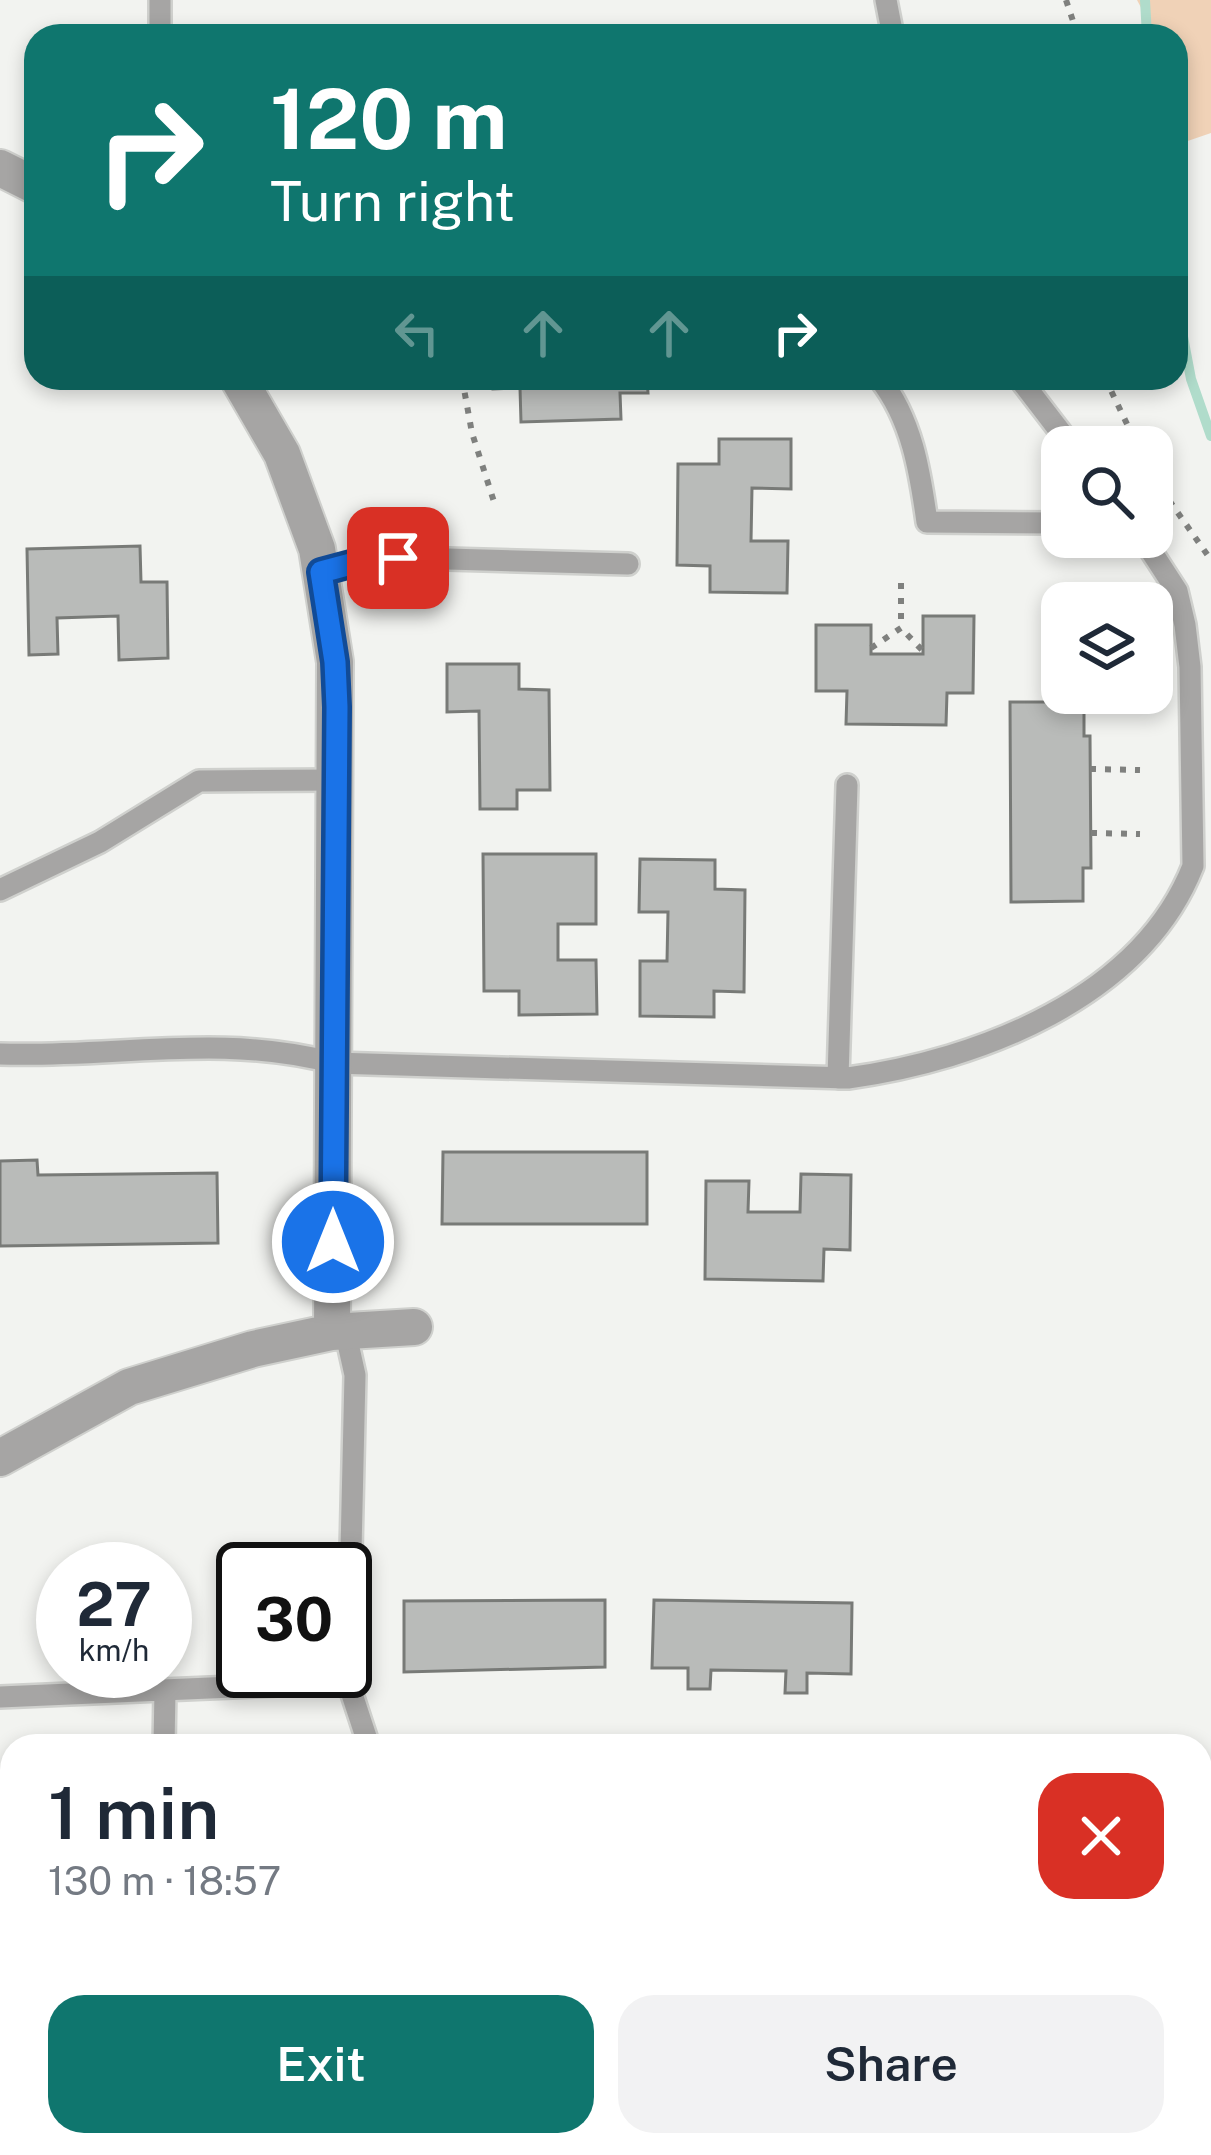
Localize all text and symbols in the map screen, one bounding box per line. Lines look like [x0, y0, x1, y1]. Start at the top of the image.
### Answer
text: 120 m [270, 69, 508, 168]
icon: right [72, 72, 228, 228]
text: Turn right [270, 170, 515, 233]
icon: left [384, 300, 450, 366]
icon: ahead [510, 300, 576, 366]
icon: ahead [636, 300, 702, 366]
icon: right [762, 300, 828, 366]
map controls [1041, 426, 1173, 714]
button: search [1041, 426, 1173, 558]
pin [347, 507, 449, 609]
icon: arrive [365, 525, 431, 591]
button: layers [1041, 582, 1173, 714]
position arrow [270, 1179, 396, 1305]
speed limit sign: 30 [216, 1542, 372, 1698]
text: 27 [76, 1569, 152, 1640]
text: km/h [79, 1632, 149, 1668]
text: 1 min [48, 1771, 219, 1855]
button: close [1038, 1773, 1164, 1899]
text: 130 m · 18:57 [48, 1858, 281, 1904]
button: Exit [48, 1995, 594, 2133]
button: Share [618, 1995, 1164, 2133]

